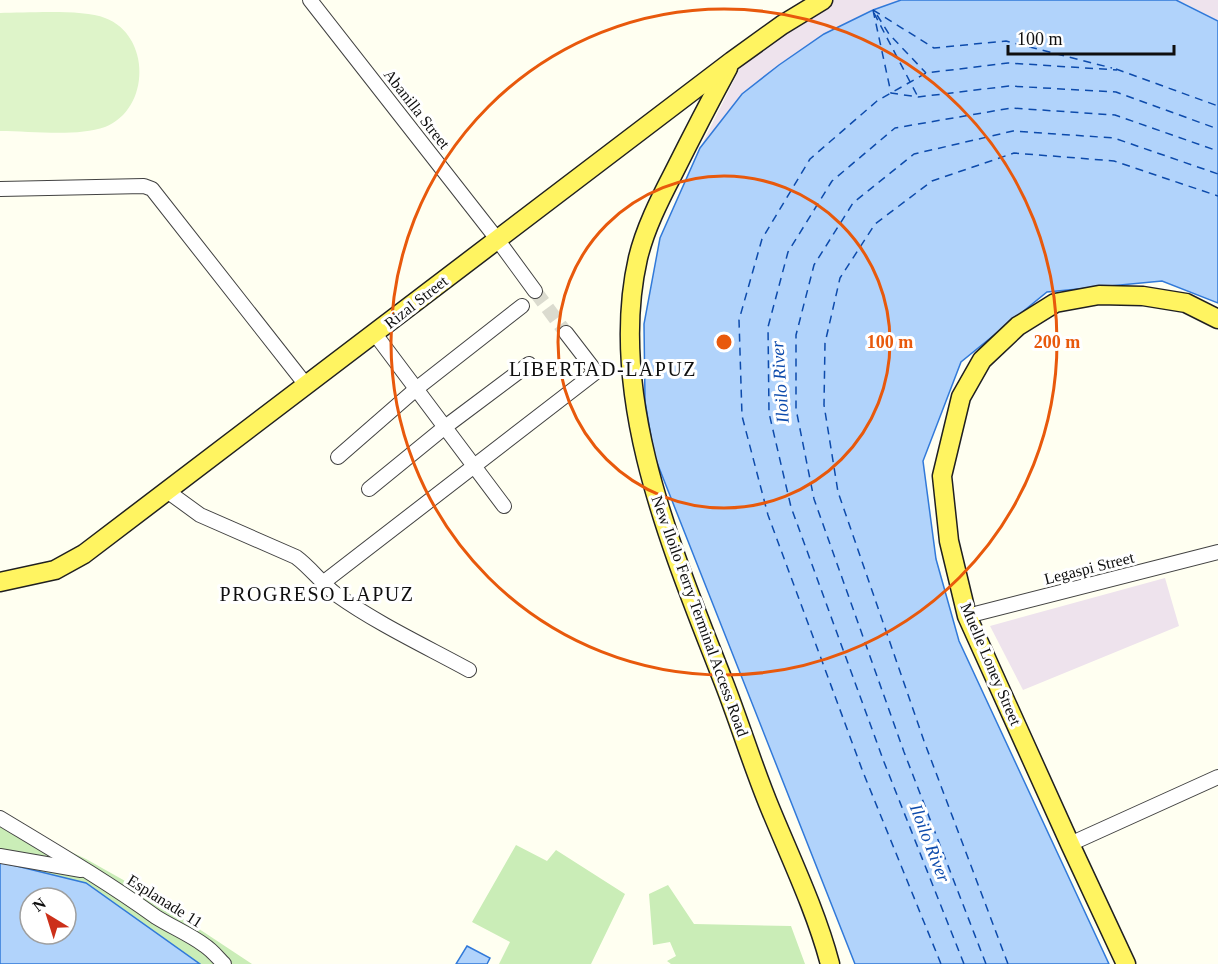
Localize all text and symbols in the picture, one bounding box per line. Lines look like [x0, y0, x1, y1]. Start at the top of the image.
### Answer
scale bar [1008, 18, 1174, 56]
text: 100 m [1017, 29, 1063, 49]
street label: Abanilla Street [381, 66, 454, 153]
street label: Rizal Street [381, 272, 451, 332]
centre of rings [714, 332, 734, 352]
text: 100 m [867, 332, 913, 352]
text: 200 m [1034, 332, 1080, 352]
water label: Iloilo River [767, 339, 793, 425]
district label: LIBERTAD-LAPUZ [509, 358, 697, 380]
street label: New Iloilo Ferry Terminal Access Road [647, 493, 752, 739]
street label: Legaspi Street [1042, 548, 1136, 588]
district label: PROGRESO LAPUZ [220, 583, 414, 605]
street label: Muelle Loney Street [957, 600, 1025, 729]
water label: Iloilo River [906, 800, 954, 886]
street label: Esplanade 11 [124, 871, 206, 932]
north arrow [18, 886, 78, 946]
text: N [29, 894, 49, 915]

